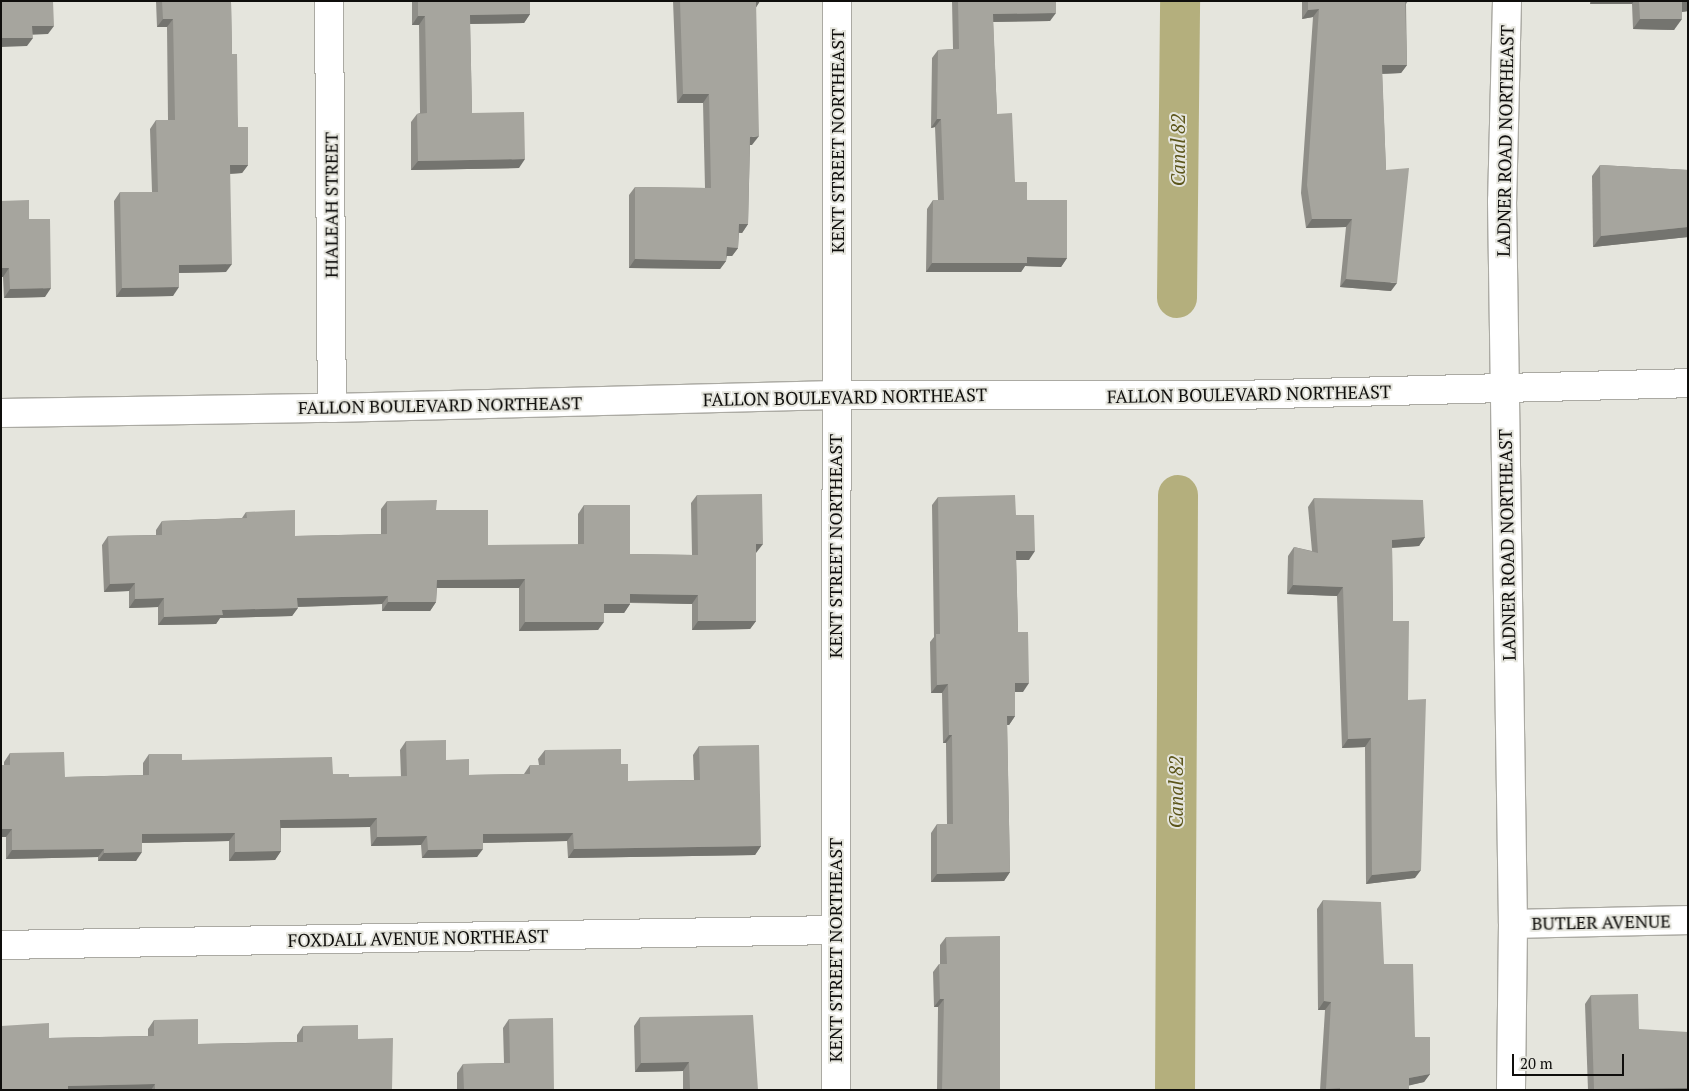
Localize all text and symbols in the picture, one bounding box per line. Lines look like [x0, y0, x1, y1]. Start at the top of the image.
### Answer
street label: LADNER ROAD NORTHEAST [1492, 25, 1518, 257]
street label: KENT STREET NORTHEAST [826, 29, 848, 253]
water label: Canal 82 [1167, 114, 1189, 186]
street label: HIALEAH STREET [320, 132, 342, 278]
street label: FALLON BOULEVARD NORTHEAST [1107, 381, 1391, 407]
street label: FALLON BOULEVARD NORTHEAST [703, 384, 987, 410]
street label: FALLON BOULEVARD NORTHEAST [298, 392, 582, 418]
street label: LADNER ROAD NORTHEAST [1494, 429, 1520, 661]
street label: KENT STREET NORTHEAST [824, 434, 846, 658]
water label: Canal 82 [1165, 756, 1187, 828]
street label: KENT STREET NORTHEAST [824, 838, 846, 1062]
street label: BUTLER AVENUE [1531, 910, 1671, 934]
street label: FOXDALL AVENUE NORTHEAST [287, 925, 549, 951]
scale bar [1514, 1044, 1626, 1076]
text: 20 m [1520, 1053, 1553, 1073]

